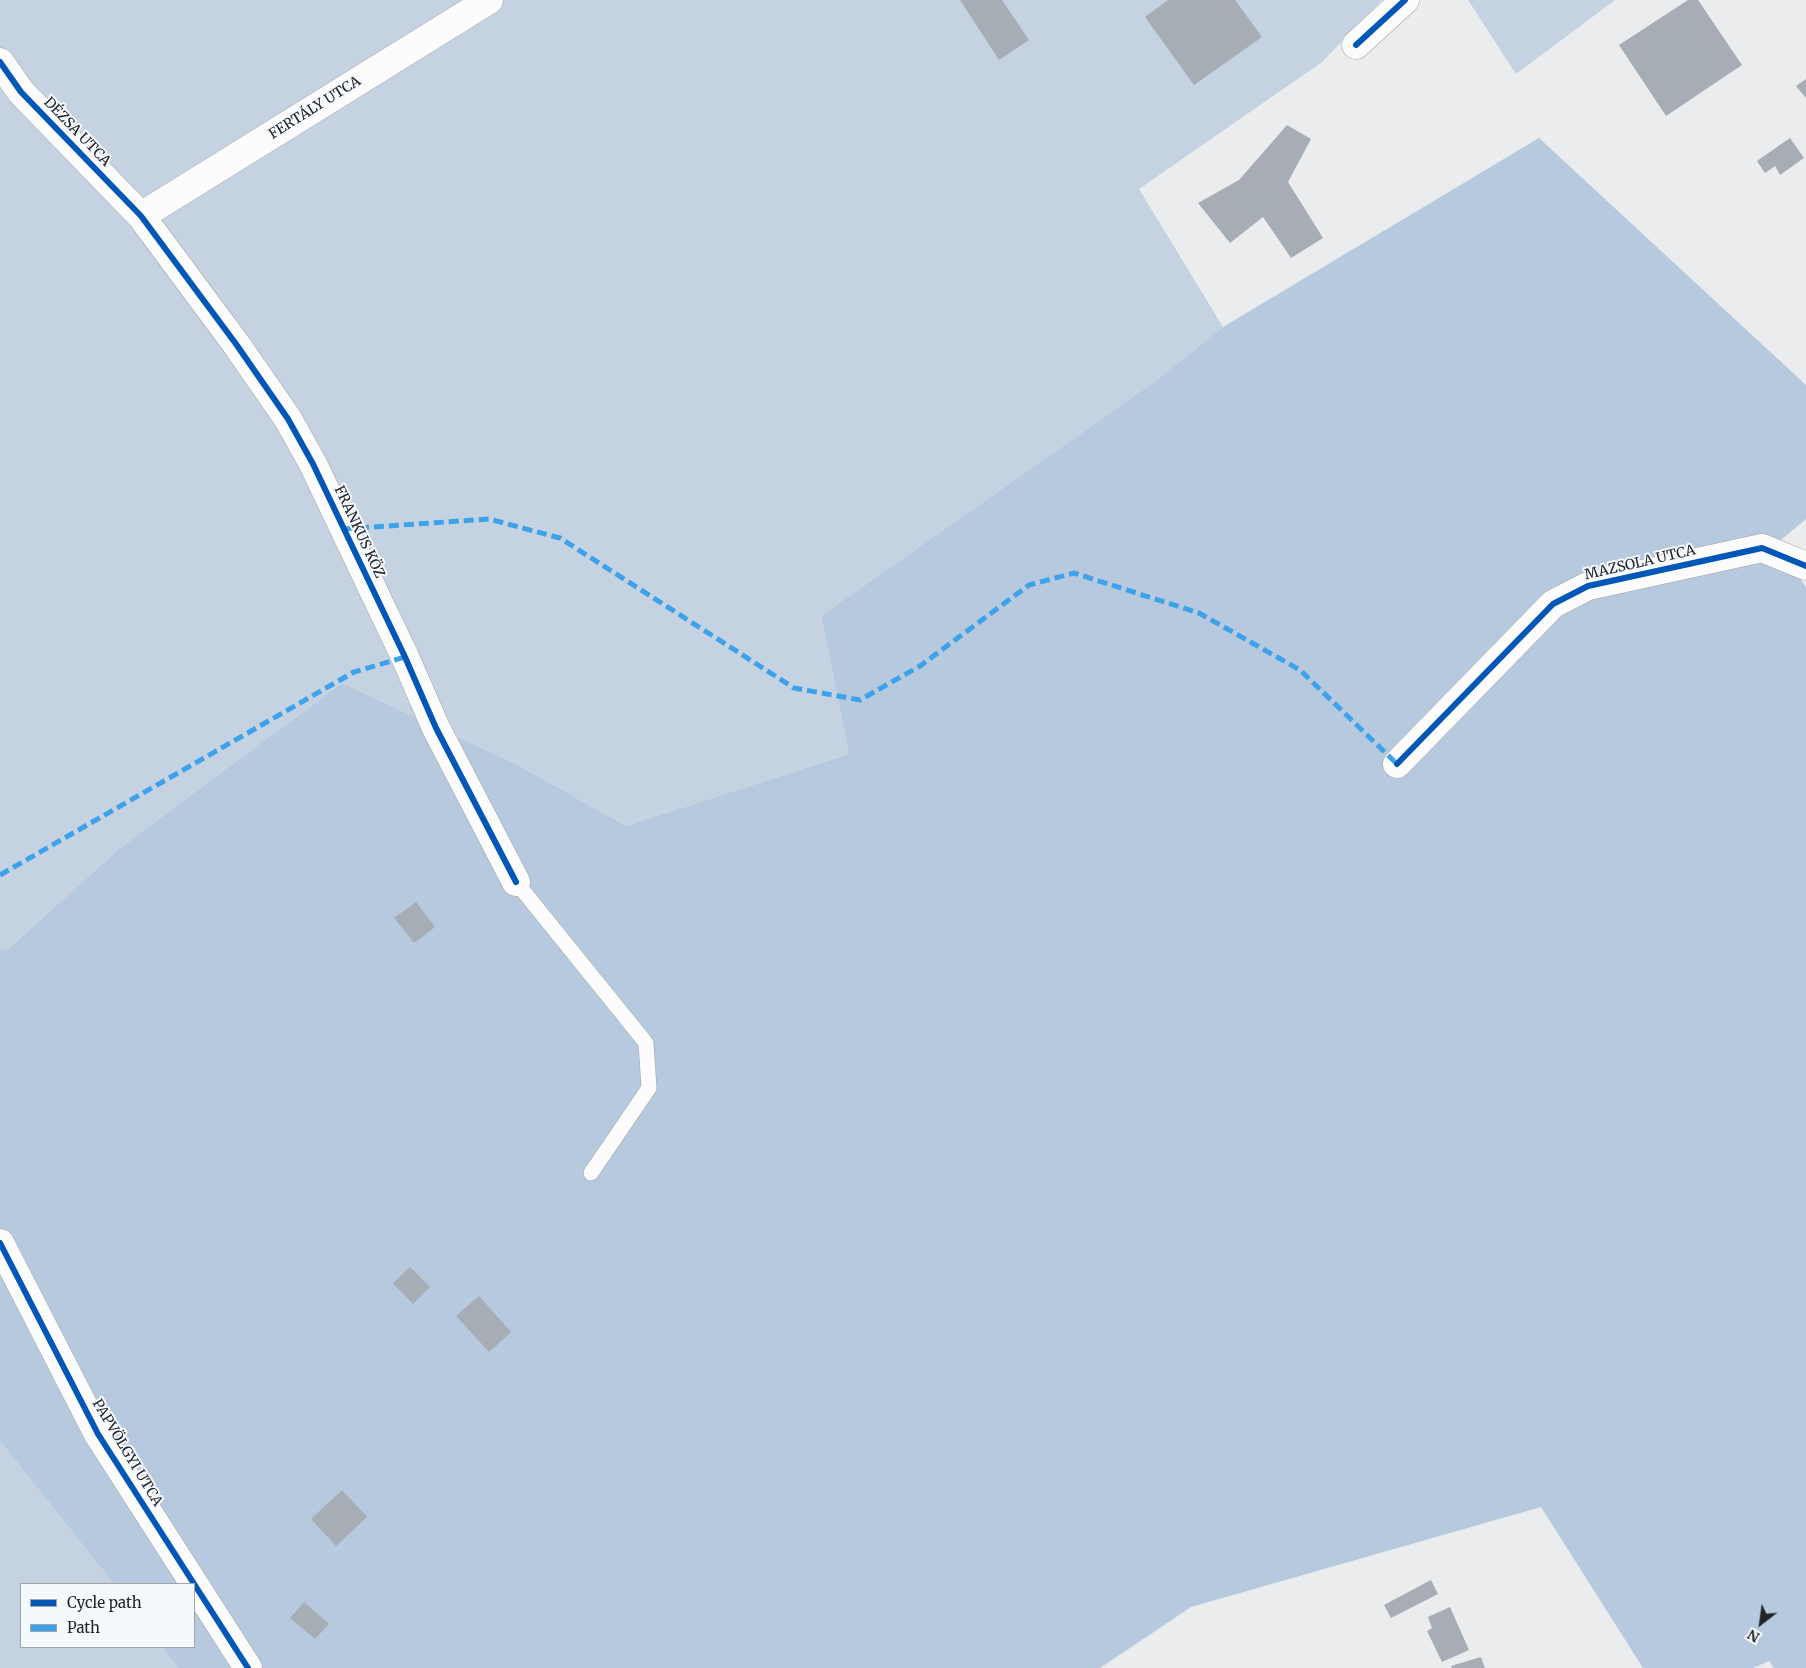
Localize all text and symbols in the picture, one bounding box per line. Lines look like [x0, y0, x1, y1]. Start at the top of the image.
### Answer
street label: FERTÁLY UTCA [266, 73, 364, 143]
street label: DÉZSA UTCA [40, 94, 114, 170]
street label: FRANKUS KÖZ [330, 483, 388, 581]
street label: MAZSOLA UTCA [1583, 542, 1697, 584]
street label: PAPVÖLGYI UTCA [88, 1396, 166, 1510]
legend [20, 1583, 195, 1648]
text: Cycle path [67, 1593, 142, 1612]
north arrow [1736, 1598, 1786, 1648]
text: Path [67, 1618, 100, 1637]
text: N [1744, 1625, 1763, 1647]

